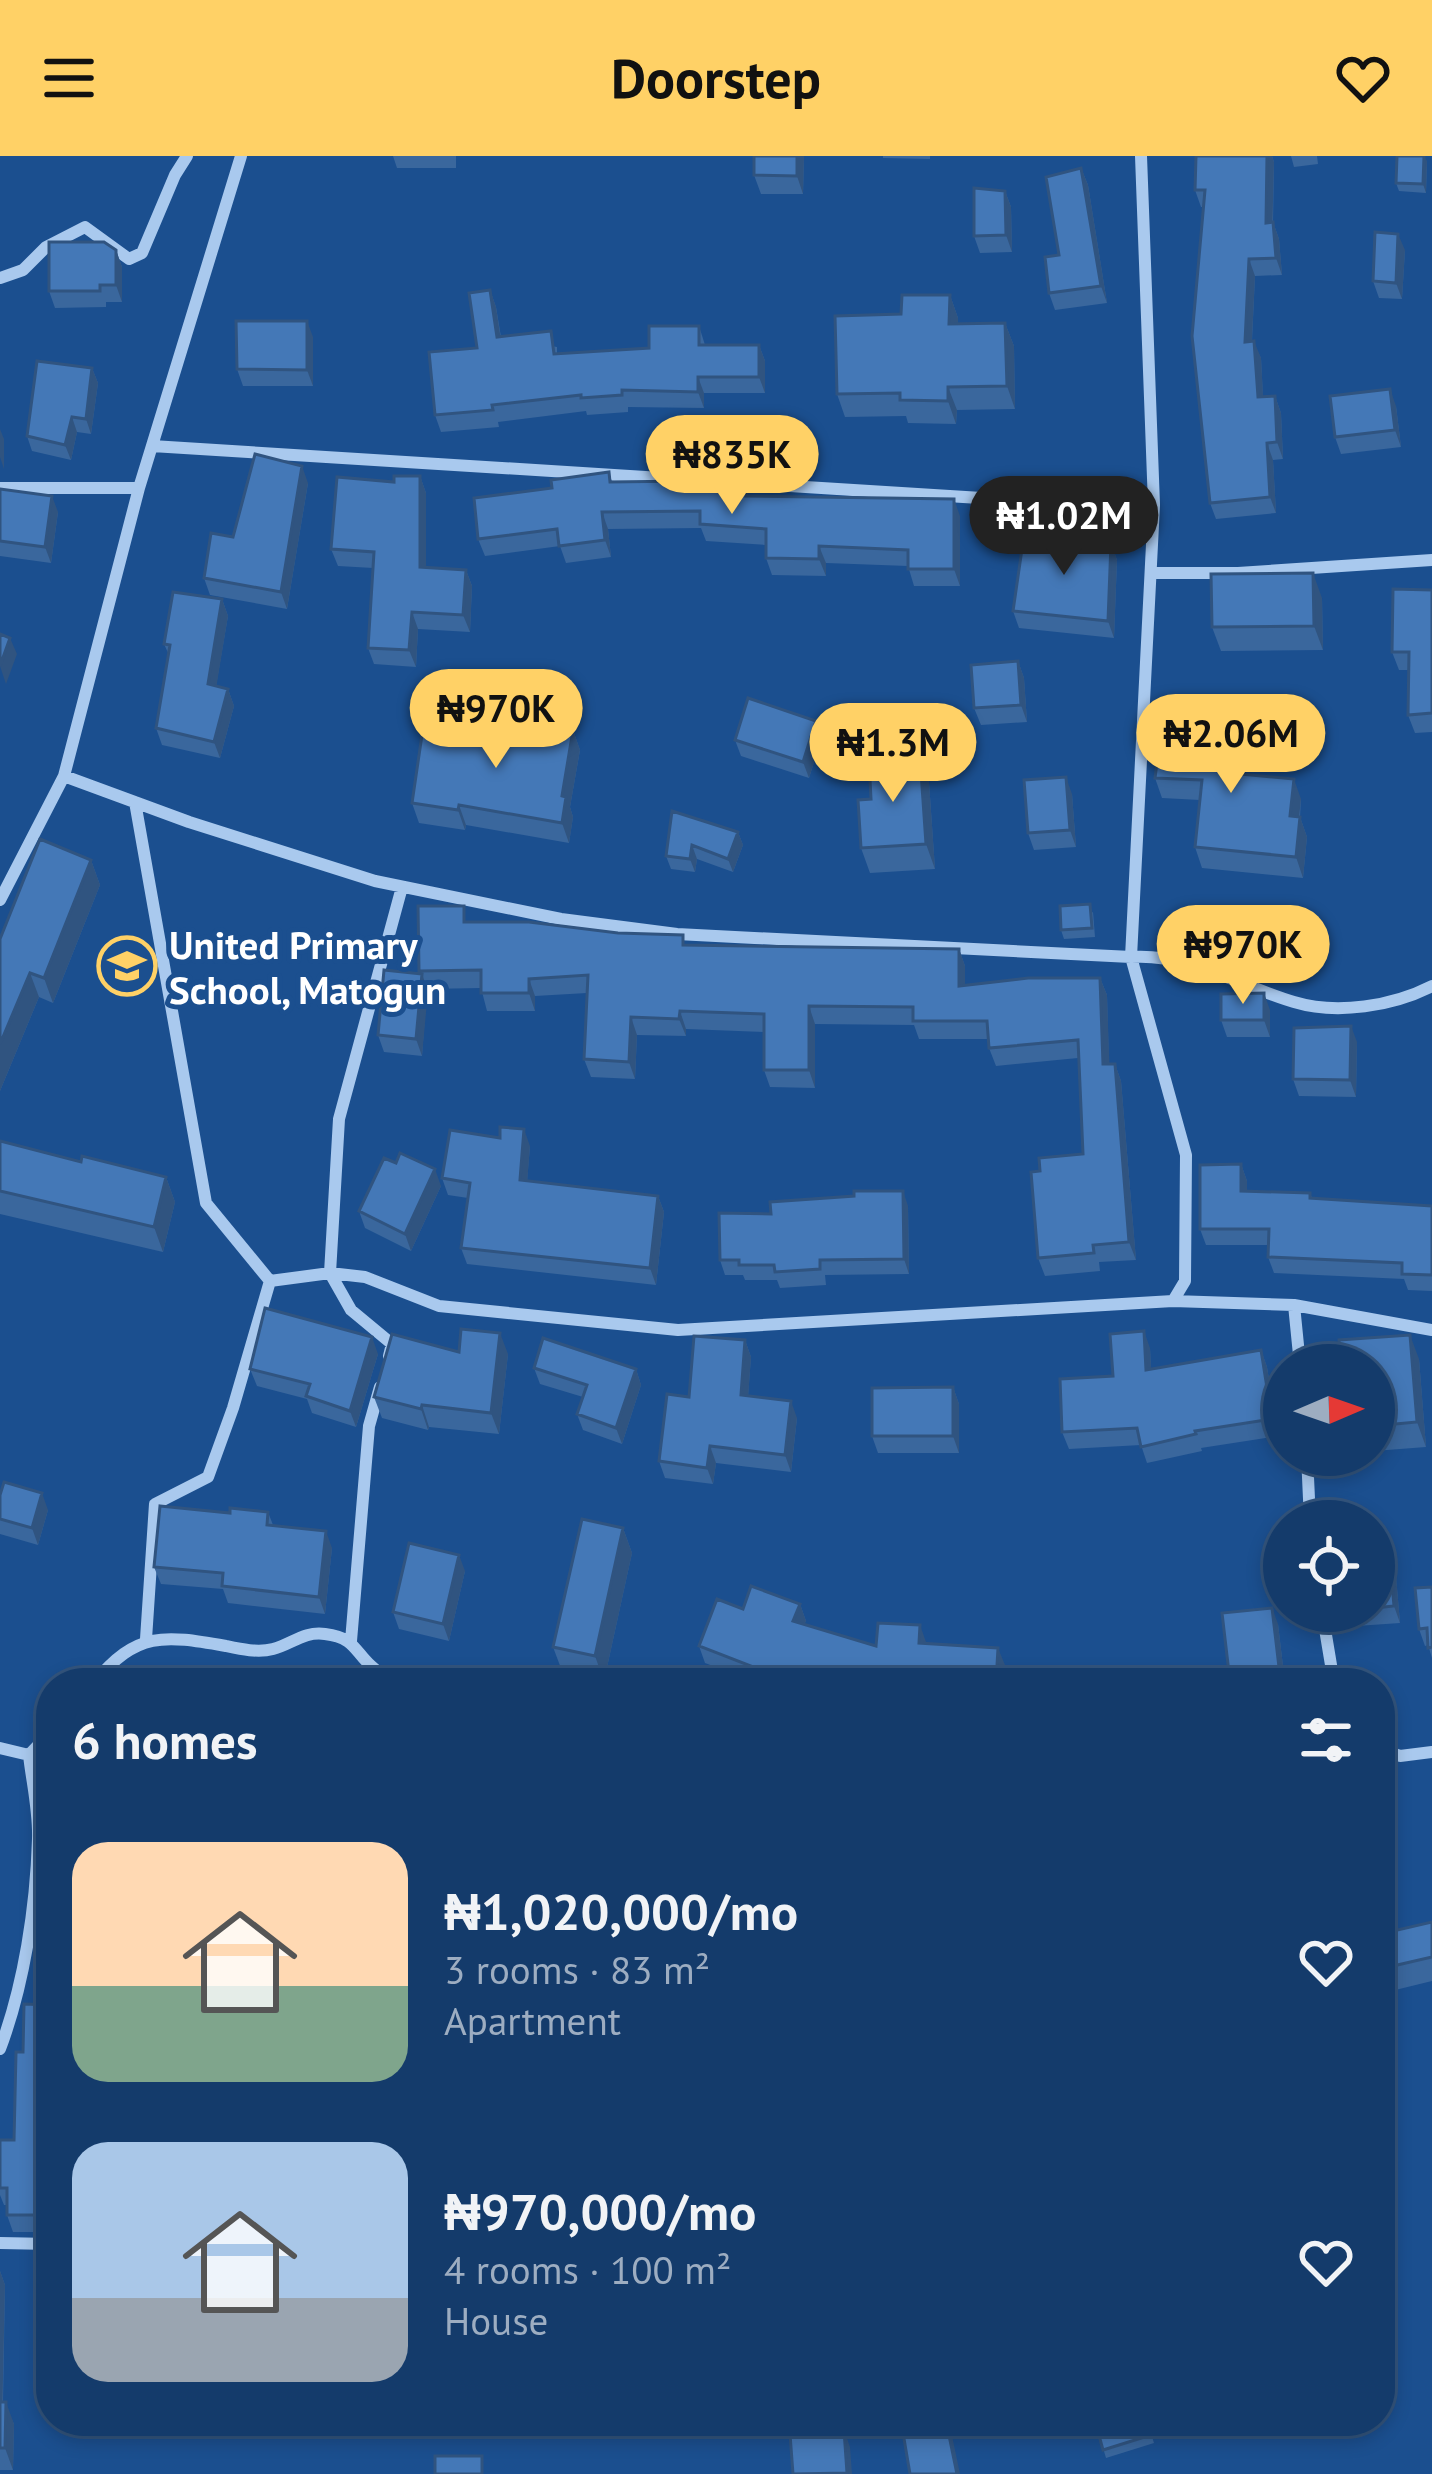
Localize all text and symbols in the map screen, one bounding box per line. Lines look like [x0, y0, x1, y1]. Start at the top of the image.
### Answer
text: Doorstep [611, 43, 821, 113]
icon: menu [36, 45, 102, 111]
icon: heart [1330, 45, 1396, 111]
pin: ₦835K [648, 415, 816, 517]
text: ₦835K [673, 428, 791, 479]
pin: ₦1.02M [966, 476, 1162, 578]
text: ₦1.02M [996, 489, 1132, 540]
pin: ₦970K [412, 669, 580, 771]
text: ₦970K [437, 682, 555, 733]
pin: ₦2.06M [1133, 694, 1329, 796]
pin: ₦1.3M [809, 703, 977, 805]
text: ₦2.06M [1163, 707, 1299, 758]
text: ₦1.3M [836, 716, 950, 767]
pin: ₦970K [1159, 905, 1327, 1007]
text: ₦970K [1184, 918, 1302, 969]
place label: United Primary School, Matogun [169, 919, 446, 1015]
school or university icon: United Primary School, Matogun [96, 935, 158, 997]
north arrow [1263, 1344, 1395, 1476]
map controls [1263, 1344, 1395, 1632]
button: locate [1263, 1500, 1395, 1632]
text: 6 homes [72, 1707, 258, 1773]
icon: filters [1293, 1707, 1359, 1773]
text: ₦1,020,000/mo [444, 1878, 798, 1944]
icon: home [168, 1890, 312, 2034]
icon: heart [1293, 1929, 1359, 1995]
text: 3 rooms · 83 m² [444, 1944, 710, 1995]
text: Apartment [444, 1995, 621, 2046]
text: ₦970,000/mo [444, 2178, 756, 2244]
icon: home [168, 2190, 312, 2334]
icon: heart [1293, 2229, 1359, 2295]
text: 4 rooms · 100 m² [444, 2244, 731, 2295]
text: House [444, 2295, 548, 2346]

